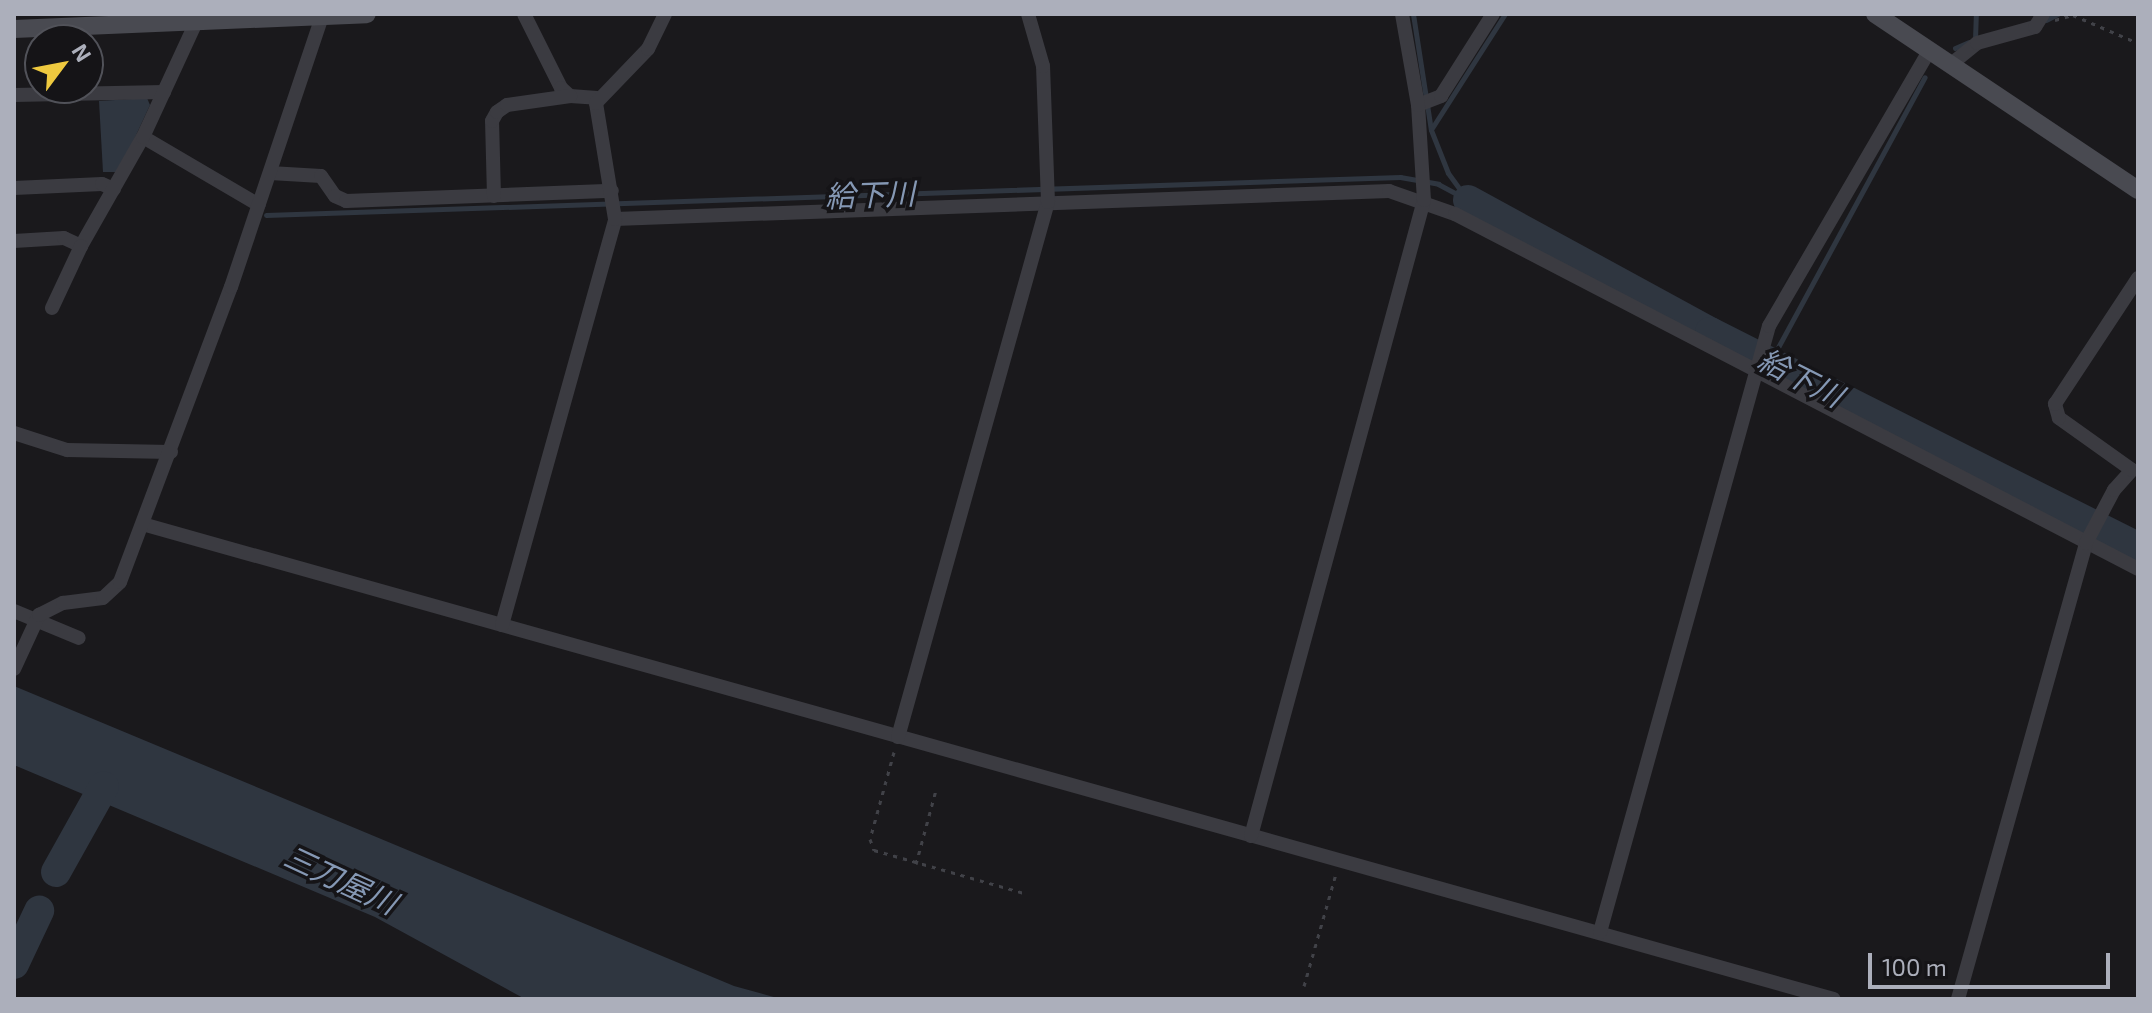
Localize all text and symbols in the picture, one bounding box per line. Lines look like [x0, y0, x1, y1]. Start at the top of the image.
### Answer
north arrow [24, 24, 104, 104]
text: N [67, 39, 98, 66]
water label: 給下川 [824, 174, 916, 214]
water label: 給下川 [1753, 341, 1849, 413]
water label: 三刀屋川 [279, 837, 403, 921]
scale bar [1872, 937, 2114, 987]
text: 100 m [1882, 952, 1947, 981]

